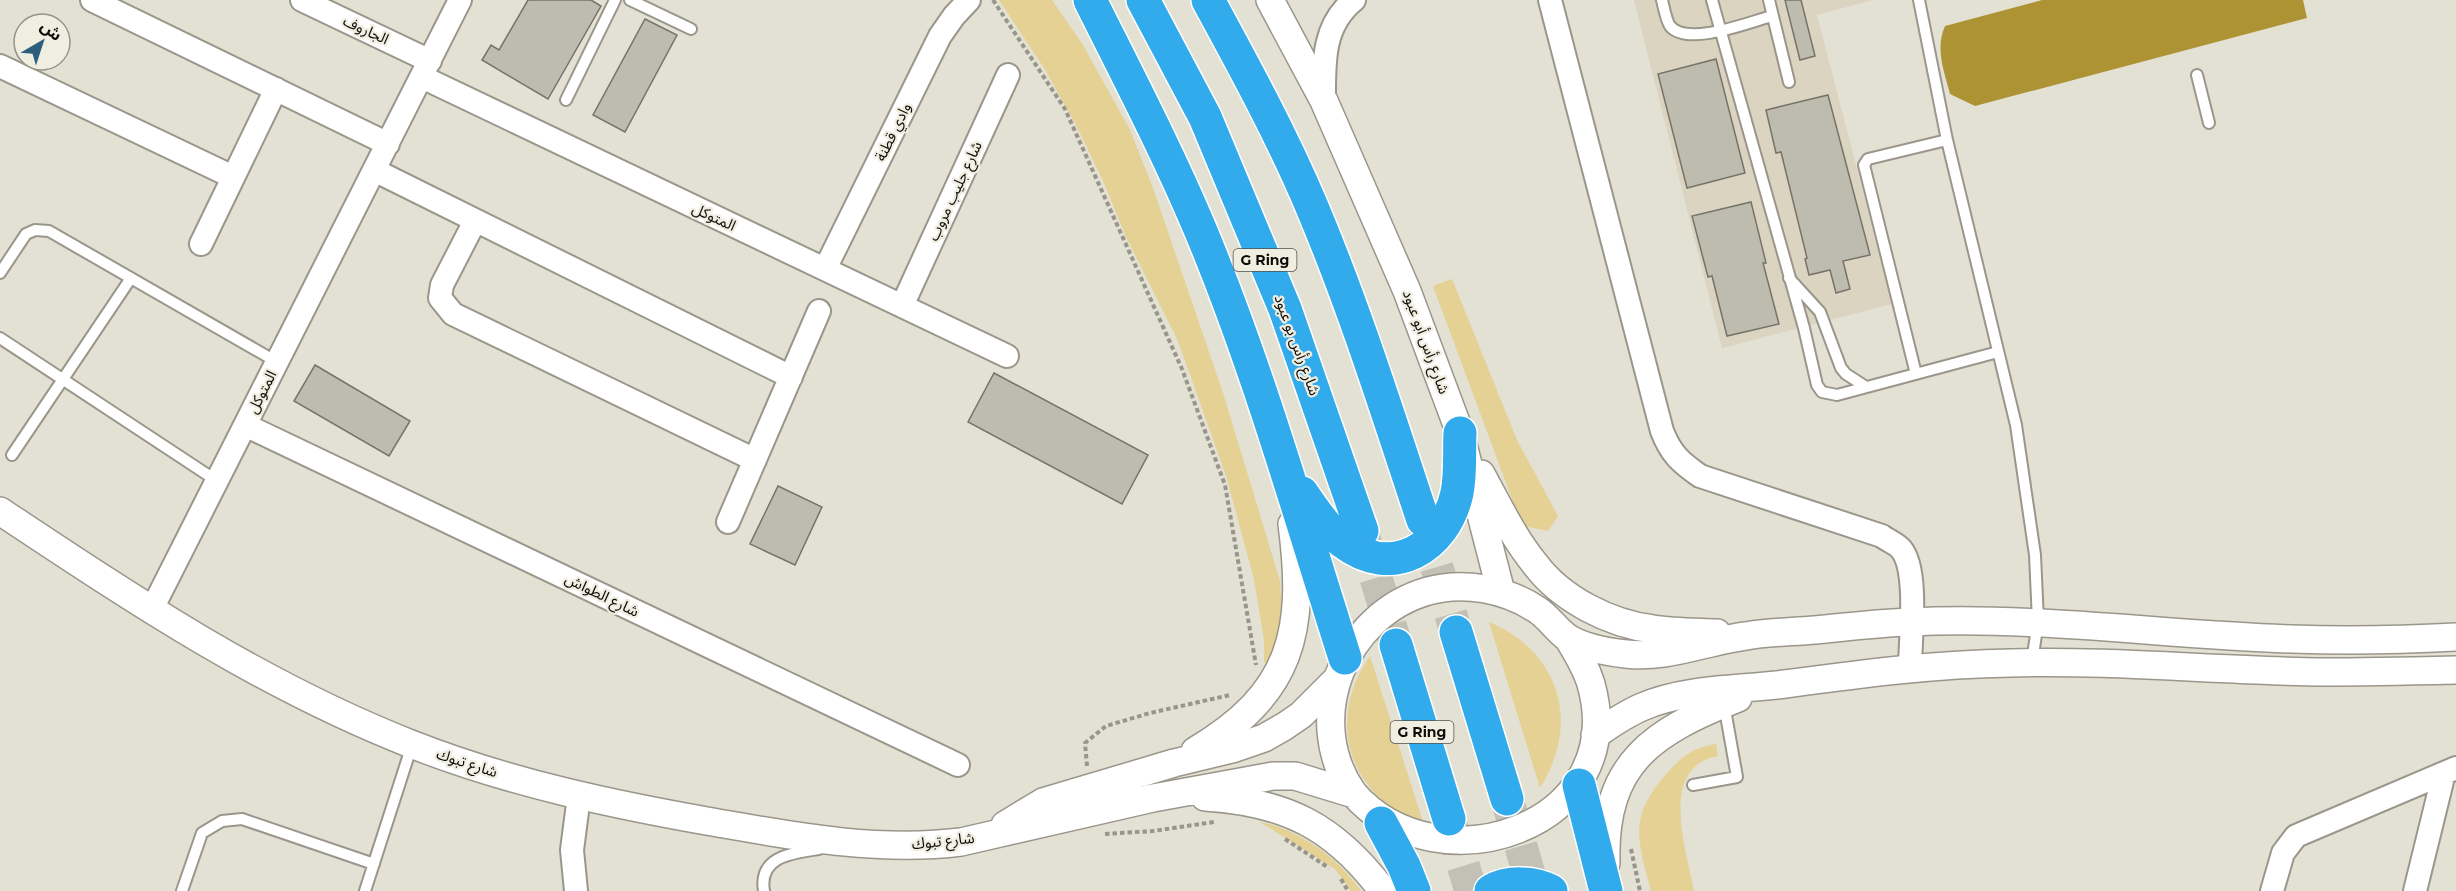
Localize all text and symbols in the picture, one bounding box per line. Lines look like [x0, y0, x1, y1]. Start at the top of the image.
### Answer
street label: الجاروف [340, 11, 392, 48]
north arrow [12, 12, 72, 72]
text: ش [37, 16, 66, 45]
street label: وادي قطنة [870, 100, 917, 165]
street label: شارع جليب مروب [923, 138, 989, 245]
street label: المتوكل [689, 198, 739, 235]
road number: G Ring [1234, 249, 1296, 271]
street label: شارع رأس أبو عبود [1396, 287, 1454, 398]
street label: شارع رأس بو عبود [1268, 292, 1325, 399]
street label: المتوكل [243, 367, 280, 417]
street label: شارع الطواش [561, 568, 643, 623]
road number: G Ring [1390, 721, 1454, 743]
street label: شارع تبوك [433, 744, 500, 784]
street label: شارع تبوك [911, 828, 976, 856]

